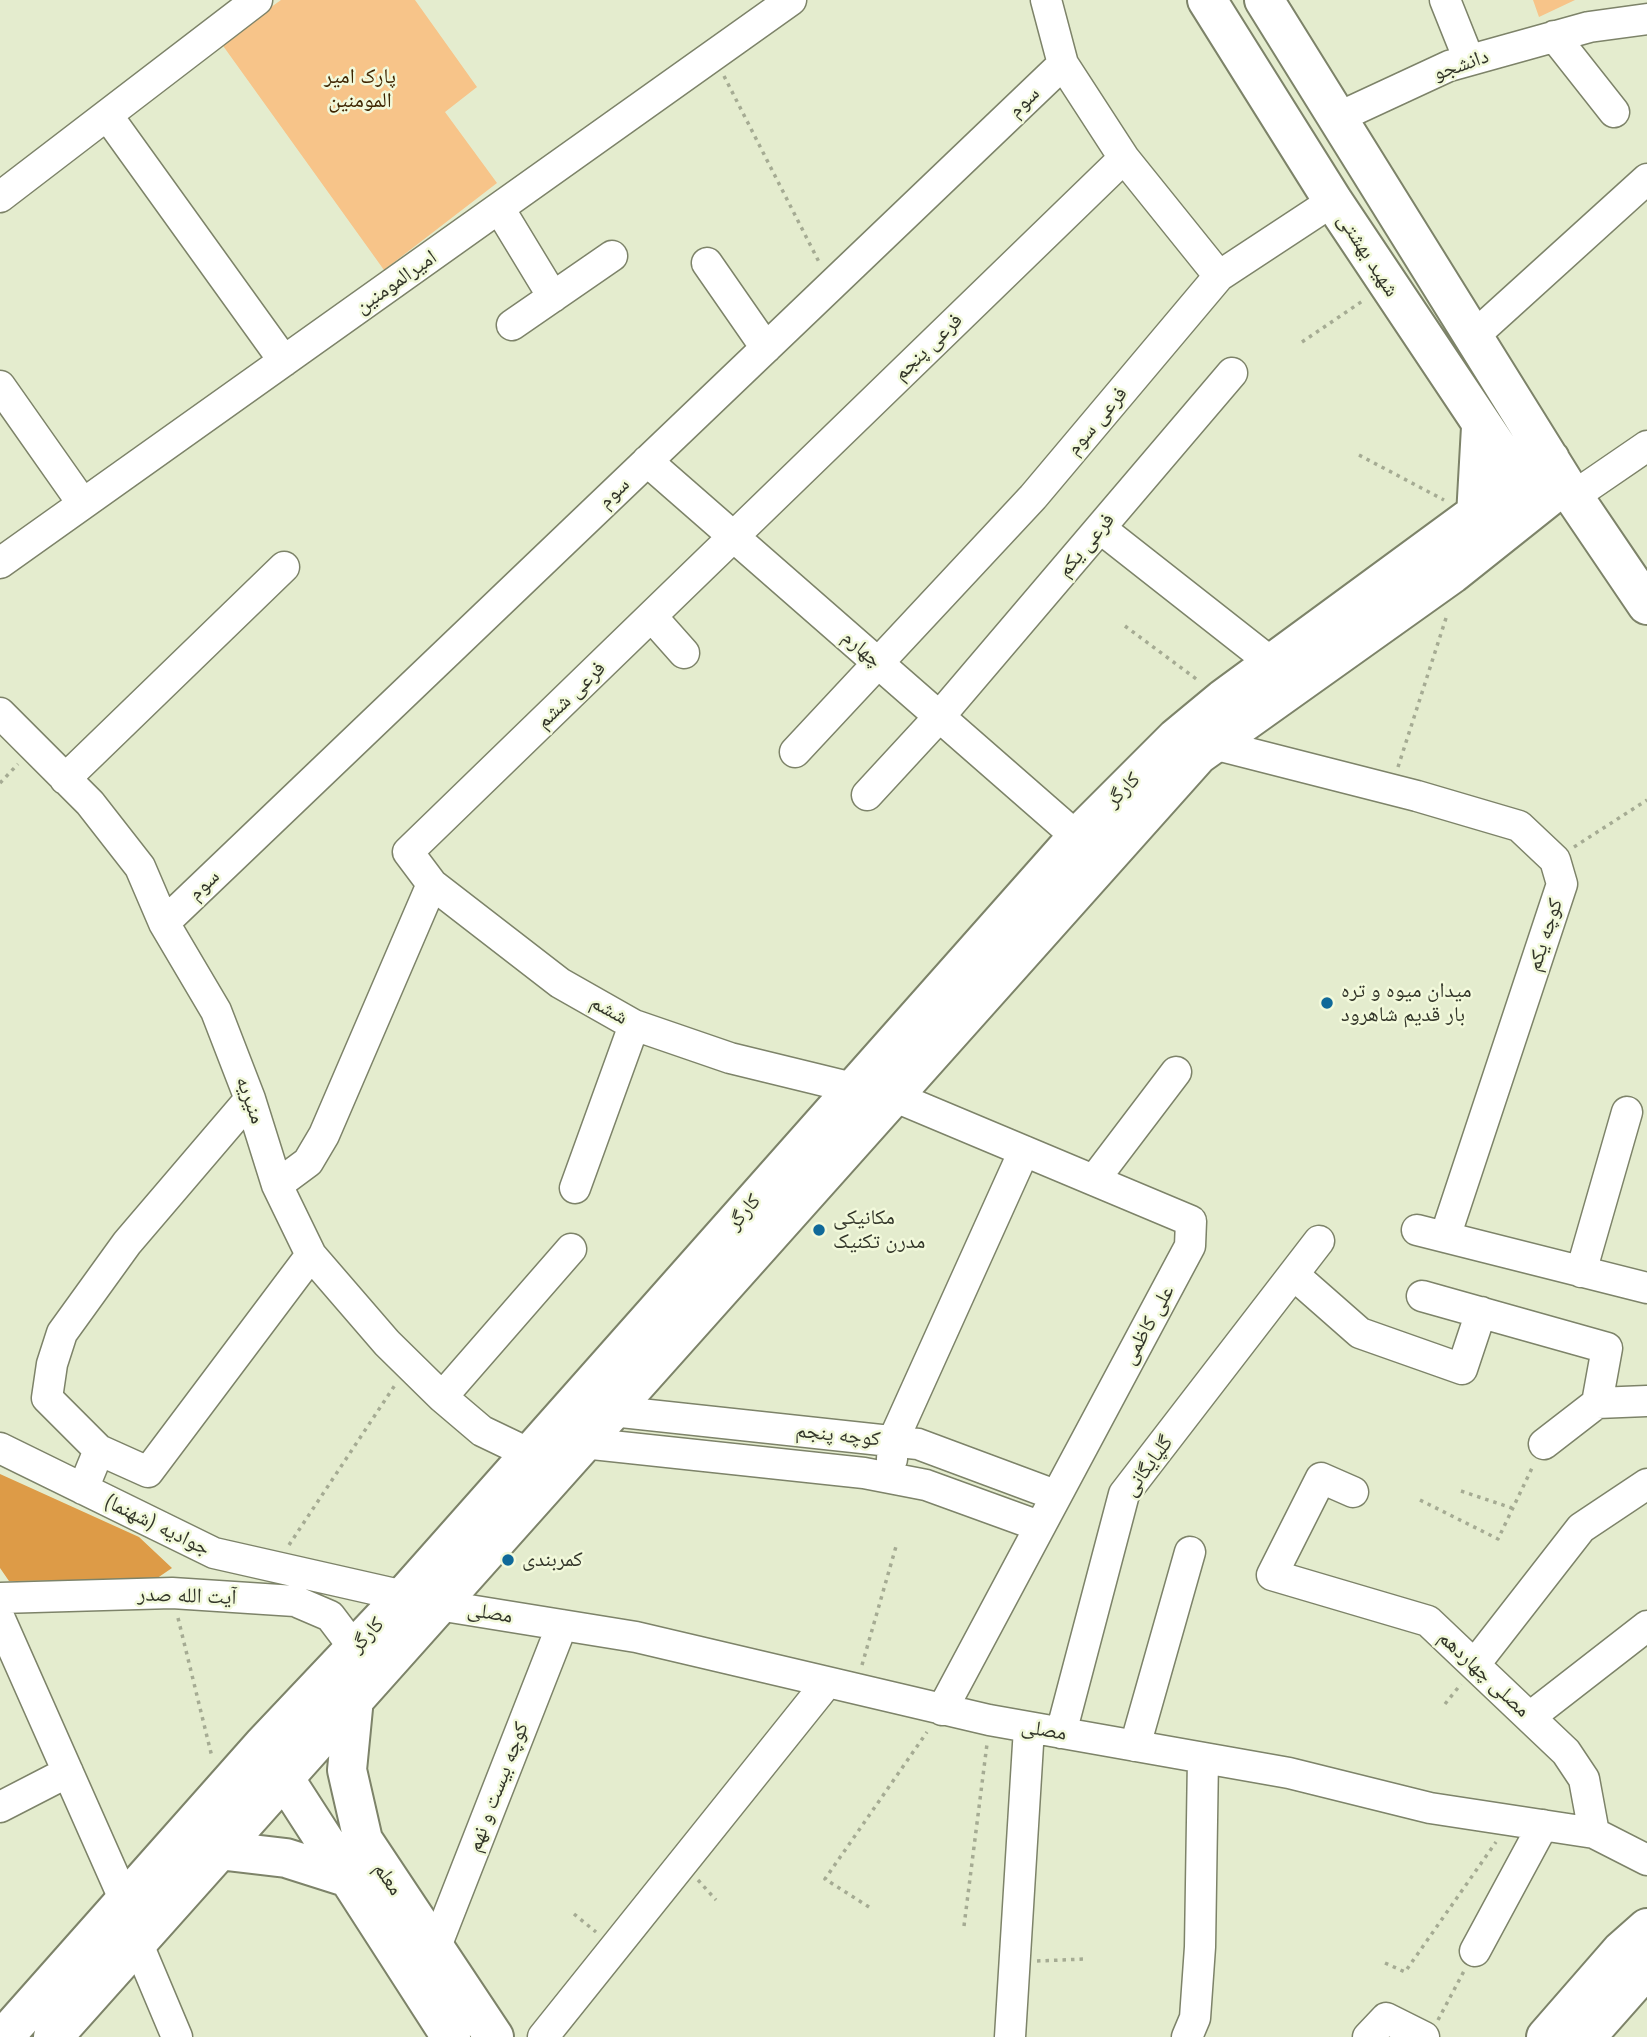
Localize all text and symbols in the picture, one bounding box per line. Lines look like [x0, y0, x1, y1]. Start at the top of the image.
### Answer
street label: دانشجو [1430, 44, 1492, 86]
park label: پارک امیر المومنین [324, 64, 396, 114]
street label: سوم [1003, 81, 1045, 123]
street label: شهید بهشتی [1332, 209, 1404, 301]
street label: امیرالمومنین [350, 245, 442, 319]
street label: فرعی پنجم [888, 308, 968, 386]
street label: فرعی سوم [1061, 382, 1133, 460]
street label: سوم [593, 472, 635, 514]
street label: فرعی یکم [1052, 508, 1120, 582]
street label: چهارم [837, 625, 887, 673]
street label: فرعی ششم [531, 656, 611, 734]
street label: کارگر [1100, 767, 1146, 813]
street label: سوم [183, 864, 225, 906]
street label: کوچه یکم [1521, 896, 1569, 974]
place label: میدان میوه و تره بار قدیم شاهرود [1341, 978, 1472, 1028]
street label: ششم [586, 990, 632, 1030]
marker: میدان میوه و تره بار قدیم شاهرود [1319, 995, 1335, 1011]
street label: منیریه [230, 1073, 270, 1127]
street label: کارگر [722, 1189, 766, 1235]
place label: مکانیکی مدرن تکنیک [833, 1205, 925, 1255]
marker: مکانیکی مدرن تکنیک [811, 1222, 827, 1238]
street label: علی کاظمی [1116, 1281, 1180, 1369]
street label: کوچه پنجم [794, 1418, 882, 1452]
street label: گلپایگانی [1118, 1431, 1178, 1501]
street label: جوادیه (شهنما) [100, 1489, 214, 1561]
place label: کمربندی [522, 1547, 583, 1573]
marker: کمربندی [500, 1552, 516, 1568]
street label: آیت الله صدر [137, 1582, 237, 1610]
street label: مصلی [466, 1597, 514, 1629]
street label: کارگر [344, 1612, 390, 1658]
street label: مصلی چهاردهم [1433, 1625, 1535, 1723]
street label: مصلی [1019, 1714, 1069, 1746]
street label: کوچه بیست و نهم [462, 1719, 534, 1855]
street label: معلم [368, 1858, 408, 1900]

